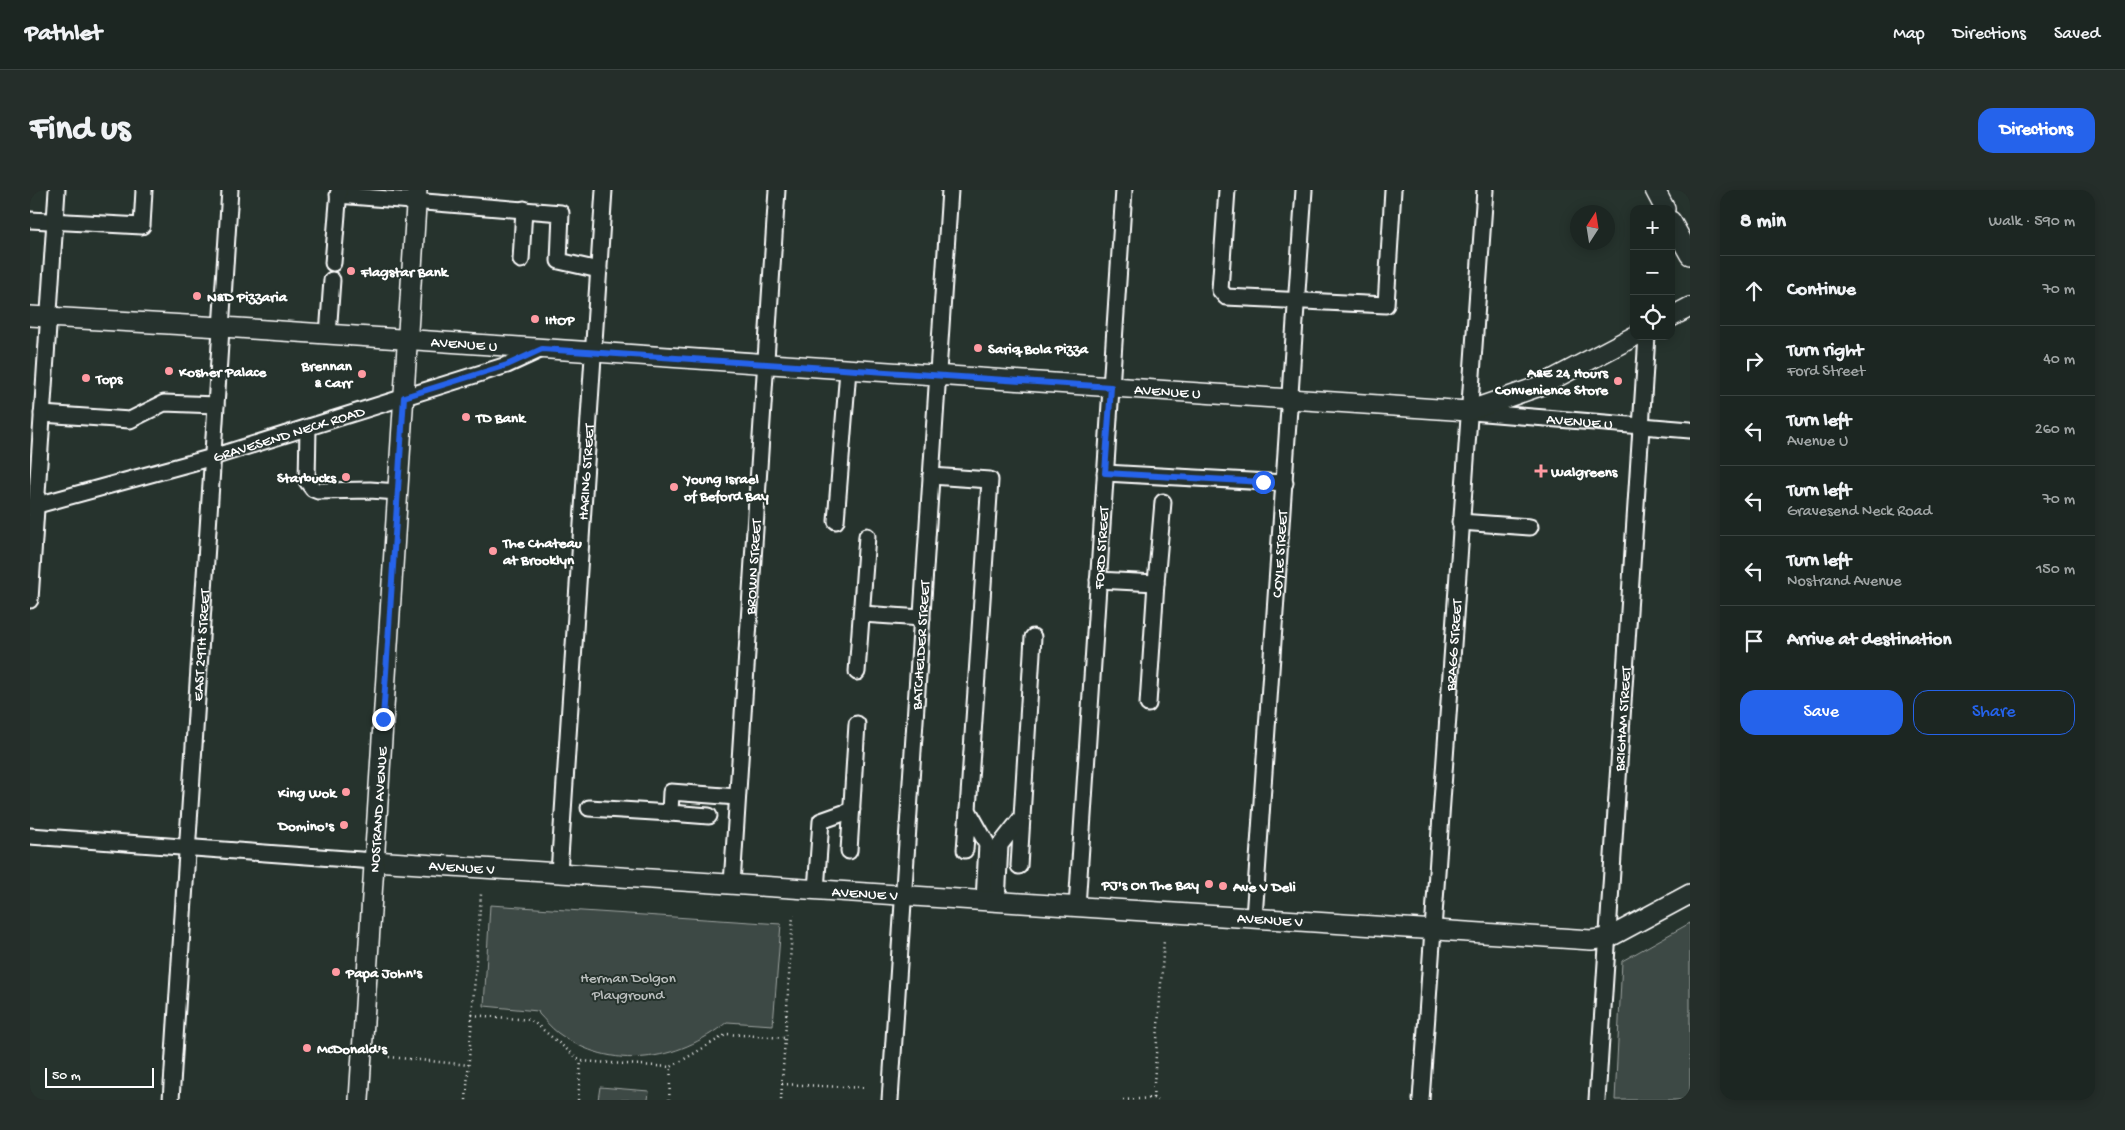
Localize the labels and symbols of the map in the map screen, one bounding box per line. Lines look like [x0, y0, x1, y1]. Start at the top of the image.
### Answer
north arrow [1570, 205, 1615, 250]
place label: Flagstar Bank [360, 264, 450, 282]
marker: Flagstar Bank [345, 265, 357, 277]
place label: N&D Pizzaria [207, 289, 288, 307]
marker: N&D Pizzaria [191, 290, 203, 302]
place label: IHOP [545, 312, 575, 330]
marker: IHOP [529, 313, 541, 325]
street label: AVENUE U [430, 334, 498, 356]
place label: Sariq Bola Pizza [988, 341, 1089, 359]
marker: Sariq Bola Pizza [972, 342, 984, 354]
place label: Brennan & Carr [301, 358, 354, 393]
place label: Kosher Palace [178, 364, 268, 382]
marker: Kosher Palace [163, 365, 175, 377]
place label: A&E 24 Hours Convenience Store [1494, 365, 1609, 400]
marker: Brennan & Carr [356, 368, 368, 380]
place label: Tops [95, 371, 124, 389]
marker: Tops [80, 372, 92, 384]
marker: A&E 24 Hours Convenience Store [1612, 375, 1624, 387]
street label: AVENUE U [1134, 381, 1202, 404]
street label: GRAVESEND NECK ROAD [211, 403, 368, 467]
place label: TD Bank [475, 410, 527, 428]
marker: TD Bank [460, 411, 472, 423]
street label: AVENUE U [1546, 411, 1614, 435]
street label: HARING STREET [575, 422, 600, 521]
place label: Walgreens [1550, 464, 1619, 482]
marker: Walgreens [1535, 465, 1547, 477]
place label: Starbucks [277, 470, 337, 488]
marker: Starbucks [340, 471, 352, 483]
place label: Young Israel of Beford Bay [682, 471, 769, 506]
route start [1252, 471, 1275, 494]
marker: Young Israel of Beford Bay [668, 481, 680, 493]
street label: FORD STREET [1091, 505, 1114, 591]
street label: COYLE STREET [1269, 508, 1293, 598]
street label: BROWN STREET [742, 517, 767, 616]
place label: The Chateau at Brooklyn [502, 535, 583, 570]
marker: The Chateau at Brooklyn [487, 545, 499, 557]
street label: BATCHELDER STREET [909, 579, 935, 711]
street label: EAST 29TH STREET [190, 587, 215, 702]
street label: BRAGG STREET [1443, 598, 1467, 693]
street label: BRIGHAM STREET [1611, 665, 1636, 773]
route end [372, 708, 395, 731]
street label: NOSTRAND AVENUE [367, 746, 393, 873]
place label: King Wok [277, 785, 338, 803]
marker: King Wok [340, 786, 352, 798]
place label: Domino's [276, 818, 335, 836]
marker: Domino's [338, 819, 350, 831]
street label: AVENUE V [428, 858, 495, 880]
place label: PJ's On The Bay [1101, 877, 1200, 895]
marker: PJ's On The Bay [1203, 878, 1215, 890]
place label: Ave V Deli [1232, 879, 1296, 897]
marker: Ave V Deli [1217, 880, 1229, 892]
street label: AVENUE V [831, 884, 898, 906]
street label: AVENUE V [1236, 910, 1304, 932]
place label: Papa John's [345, 965, 424, 983]
marker: Papa John's [330, 966, 342, 978]
park label: Herman Dolgon Playground [580, 970, 676, 1005]
place label: McDonald's [317, 1041, 388, 1059]
marker: McDonald's [301, 1042, 313, 1054]
scale bar [45, 1065, 154, 1088]

